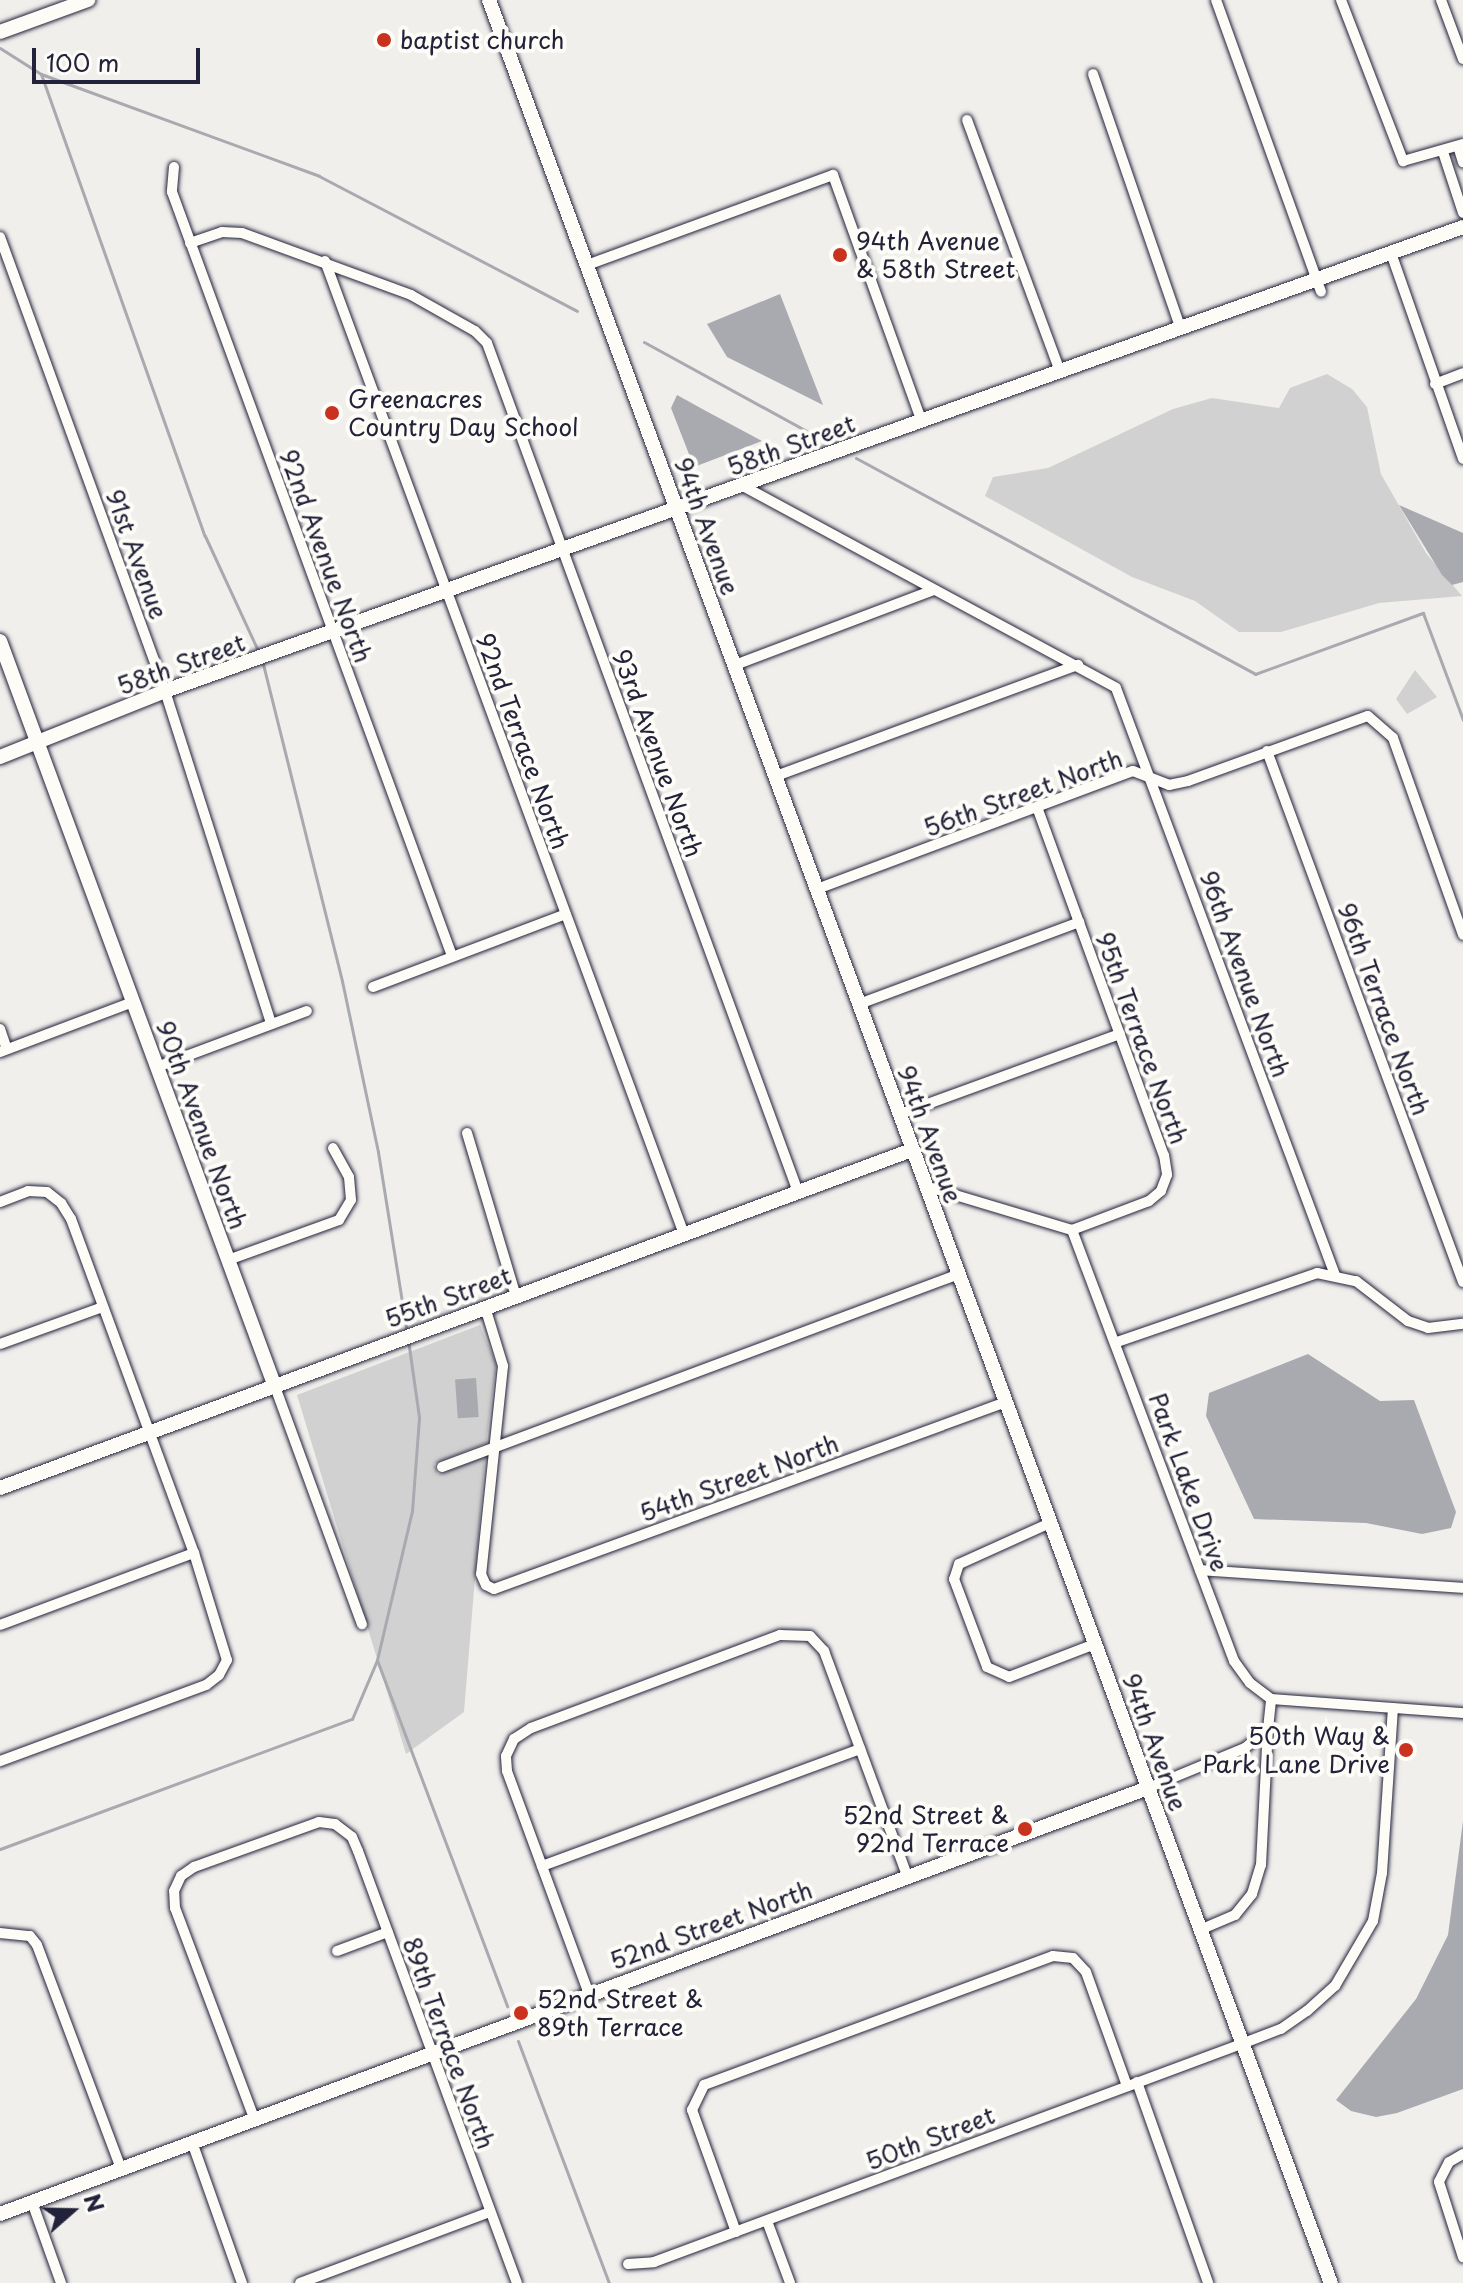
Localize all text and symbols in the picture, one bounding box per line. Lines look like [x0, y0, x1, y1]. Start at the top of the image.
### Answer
place label: baptist church [400, 26, 565, 54]
marker: baptist church [375, 31, 393, 49]
scale bar [36, 32, 204, 82]
text: 100 m [46, 44, 119, 80]
place label: 94th Avenue & 58th Street [856, 227, 1016, 283]
marker: 94th Avenue & 58th Street [831, 246, 849, 264]
place label: Greenacres Country Day School [348, 385, 581, 441]
marker: Greenacres Country Day School [323, 404, 341, 422]
street label: 58th Street [723, 408, 859, 482]
street label: 92nd Avenue North [274, 446, 378, 666]
street label: 94th Avenue [669, 453, 745, 599]
street label: 91st Avenue [100, 485, 174, 623]
street label: 58th Street [113, 627, 249, 701]
street label: 92nd Terrace North [470, 629, 576, 853]
street label: 93rd Avenue North [607, 645, 709, 861]
street label: 56th Street North [919, 743, 1127, 843]
street label: 96th Avenue North [1194, 866, 1296, 1082]
street label: 96th Terrace North [1332, 898, 1436, 1120]
street label: 95th Terrace North [1090, 929, 1194, 1147]
street label: 90th Avenue North [151, 1016, 253, 1234]
street label: 94th Avenue [892, 1061, 968, 1207]
street label: 55th Street [380, 1261, 516, 1333]
street label: Park Lake Drive [1144, 1390, 1234, 1574]
street label: 54th Street North [636, 1429, 842, 1527]
street label: 94th Avenue [1117, 1669, 1193, 1815]
place label: 50th Way & Park Lane Drive [1204, 1722, 1390, 1778]
marker: 50th Way & Park Lane Drive [1397, 1741, 1415, 1759]
place label: 52nd Street & 92nd Terrace [843, 1801, 1009, 1857]
marker: 52nd Street & 92nd Terrace [1016, 1820, 1034, 1838]
street label: 52nd Street North [605, 1875, 817, 1975]
street label: 89th Terrace North [398, 1934, 500, 2152]
place label: 52nd Street & 89th Terrace [537, 1985, 703, 2041]
marker: 52nd Street & 89th Terrace [512, 2004, 530, 2022]
street label: 50th Street [861, 2100, 999, 2176]
north arrow [32, 2171, 112, 2251]
text: N [77, 2189, 114, 2216]

